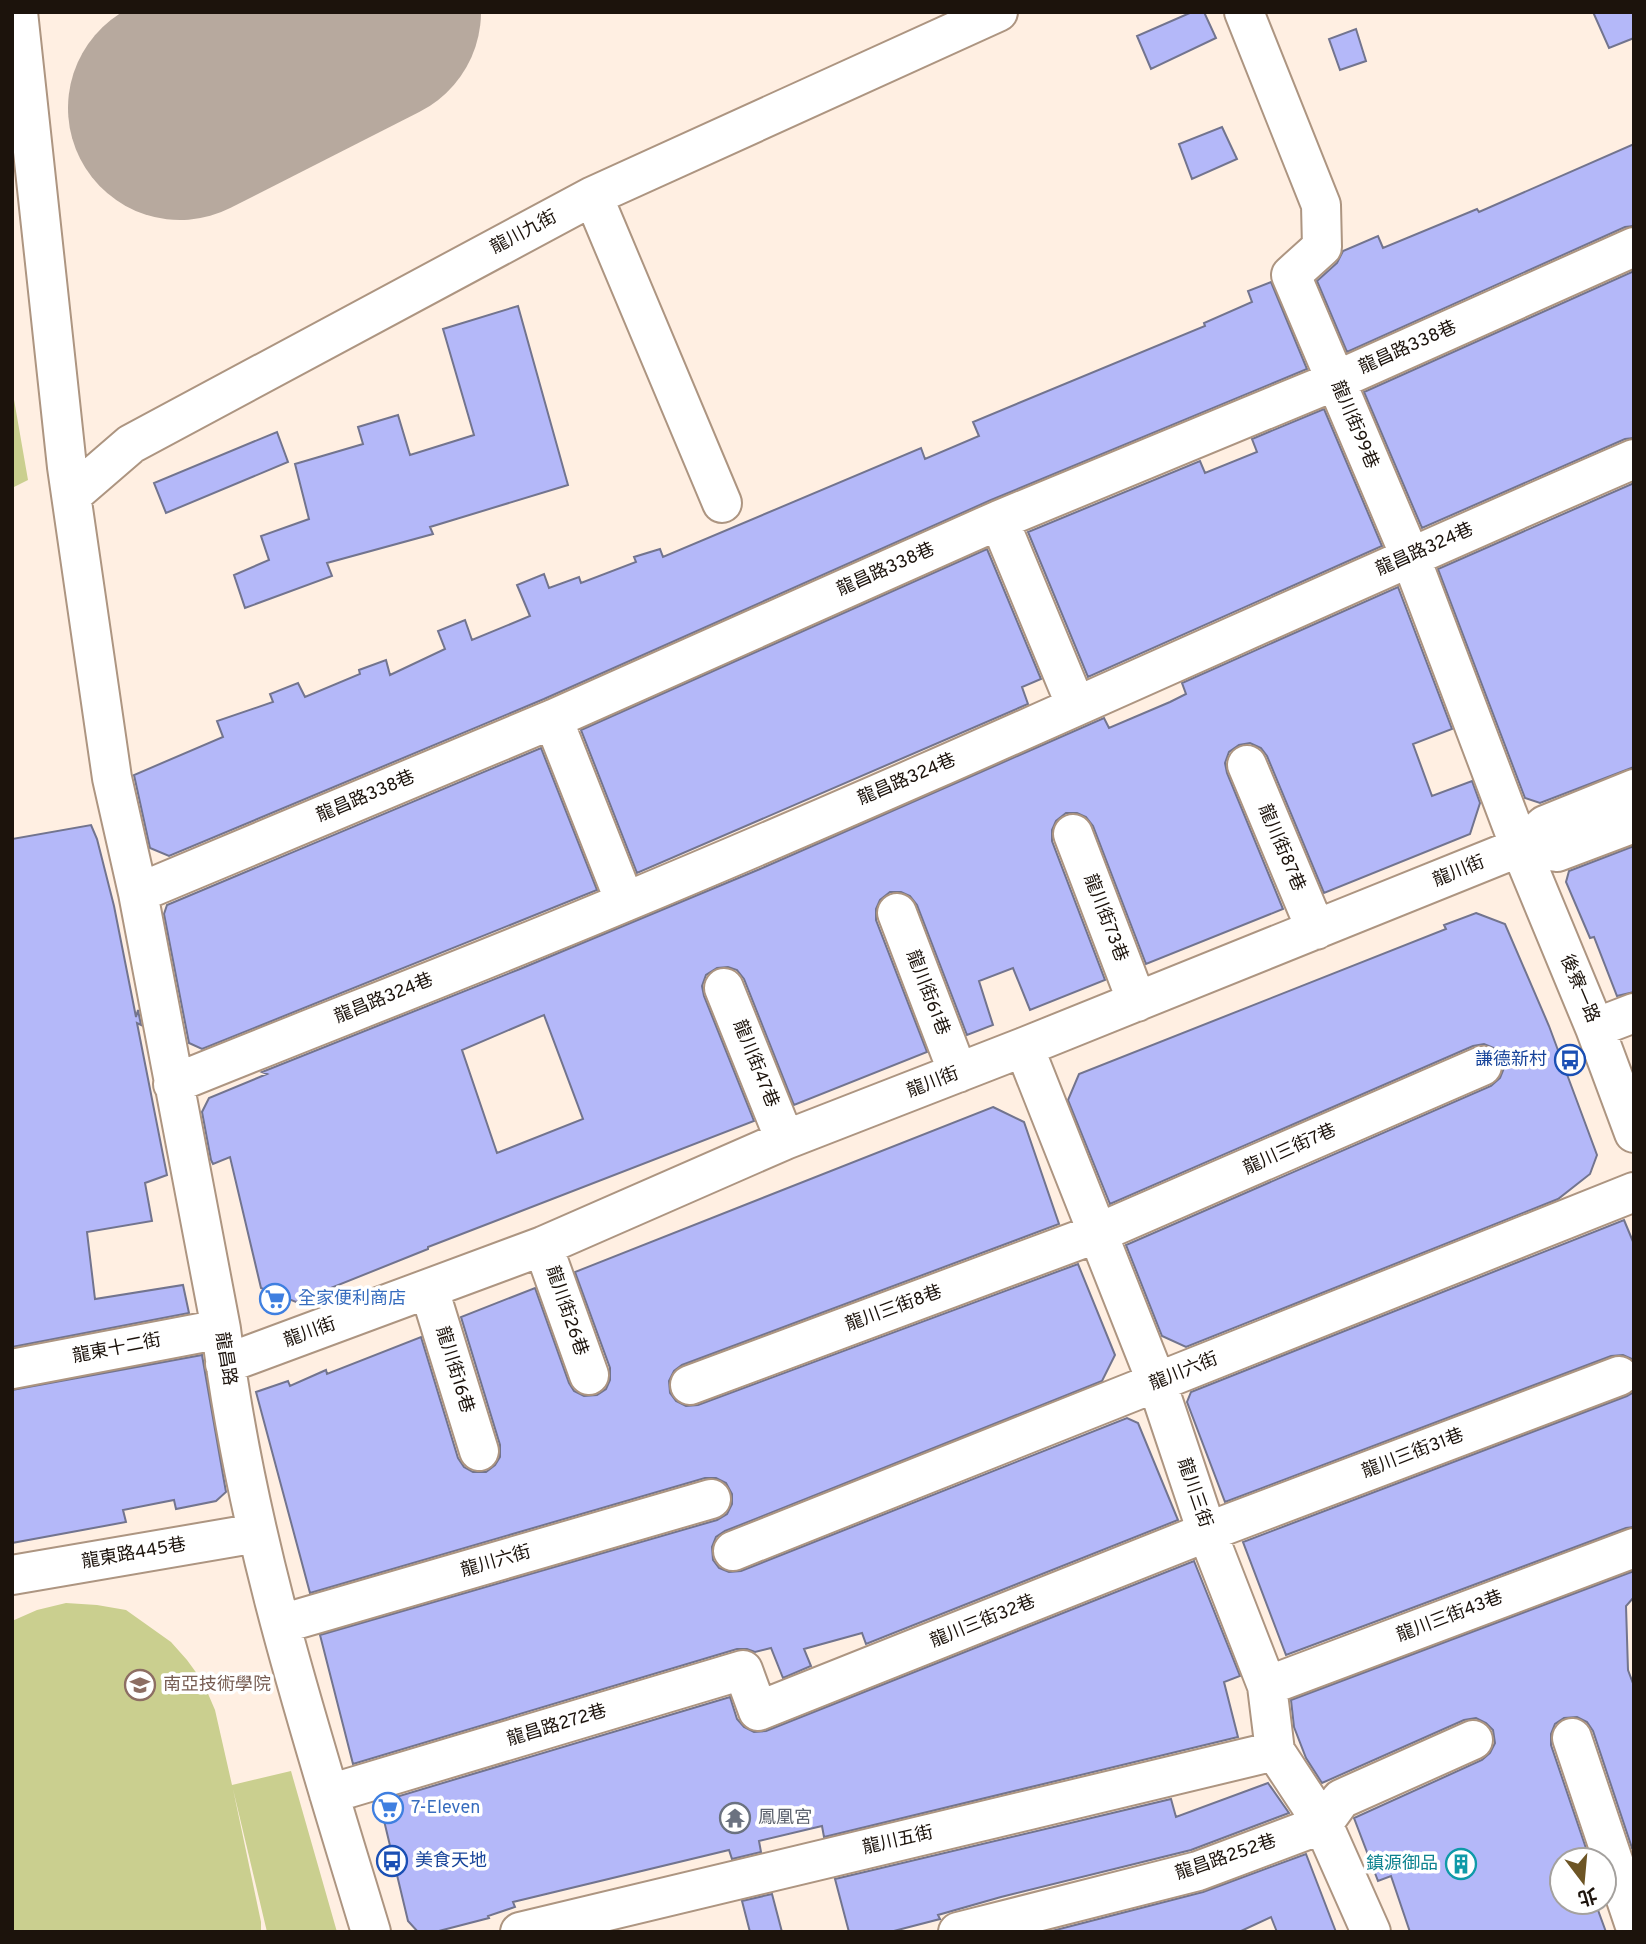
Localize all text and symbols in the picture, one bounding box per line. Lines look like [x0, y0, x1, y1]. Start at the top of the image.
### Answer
street label: 龍川九街 [487, 206, 561, 260]
street label: 龍昌路338巷 [1356, 316, 1460, 380]
street label: 龍川街99巷 [1325, 377, 1383, 473]
street label: 龍昌路324巷 [1373, 518, 1477, 582]
street label: 龍昌路338巷 [834, 538, 938, 602]
street label: 龍昌路324巷 [854, 749, 960, 811]
street label: 龍昌路338巷 [313, 766, 419, 828]
street label: 龍川街87巷 [1252, 801, 1310, 895]
street label: 龍川街 [1430, 851, 1488, 893]
street label: 龍川街73巷 [1078, 871, 1132, 965]
street label: 龍川街61巷 [900, 947, 954, 1039]
street label: 後寮一路 [1554, 951, 1604, 1027]
street label: 龍昌路324巷 [331, 969, 437, 1029]
street label: 龍川街47巷 [727, 1017, 783, 1111]
bus stop icon: 謙德新村 [1553, 1043, 1587, 1077]
place label: 謙德新村 [1475, 1049, 1547, 1072]
street label: 龍川街 [904, 1063, 962, 1103]
street label: 龍川三街7巷 [1240, 1119, 1340, 1181]
street label: 龍川街26巷 [540, 1263, 592, 1359]
street label: 龍川三街8巷 [843, 1281, 945, 1337]
supermarket icon: 全家便利商店 [258, 1282, 292, 1316]
place label: 全家便利商店 [298, 1288, 406, 1311]
street label: 龍川街 [281, 1313, 339, 1353]
street label: 龍川街16巷 [430, 1324, 478, 1416]
street label: 龍東十二街 [71, 1329, 163, 1369]
street label: 龍昌路 [209, 1331, 241, 1387]
street label: 龍川六街 [1146, 1348, 1222, 1396]
street label: 龍川三街31巷 [1359, 1424, 1467, 1484]
street label: 龍川三街 [1171, 1455, 1217, 1531]
street label: 龍東路445巷 [80, 1534, 188, 1574]
street label: 龍川六街 [458, 1541, 534, 1583]
street label: 龍川三街43巷 [1394, 1586, 1506, 1648]
street label: 龍川三街32巷 [927, 1590, 1039, 1654]
school or university icon: 南亞技術學院 [123, 1668, 157, 1702]
place label: 南亞技術學院 [163, 1674, 271, 1697]
street label: 龍昌路272巷 [504, 1700, 610, 1752]
supermarket icon: 7-Eleven [371, 1791, 405, 1825]
place label: 7-Eleven [411, 1797, 480, 1820]
temple icon: 鳳凰宮 [718, 1801, 752, 1835]
place label: 鳳凰宮 [758, 1807, 812, 1830]
street label: 龍川五街 [860, 1822, 936, 1860]
street label: 龍昌路252巷 [1173, 1830, 1279, 1886]
bus stop icon: 美食天地 [375, 1844, 409, 1878]
north arrow [1548, 1846, 1618, 1916]
building icon: 鎮源御品 [1444, 1847, 1478, 1881]
place label: 美食天地 [415, 1850, 487, 1873]
place label: 鎮源御品 [1366, 1853, 1438, 1876]
text: 北 [1575, 1881, 1600, 1910]

